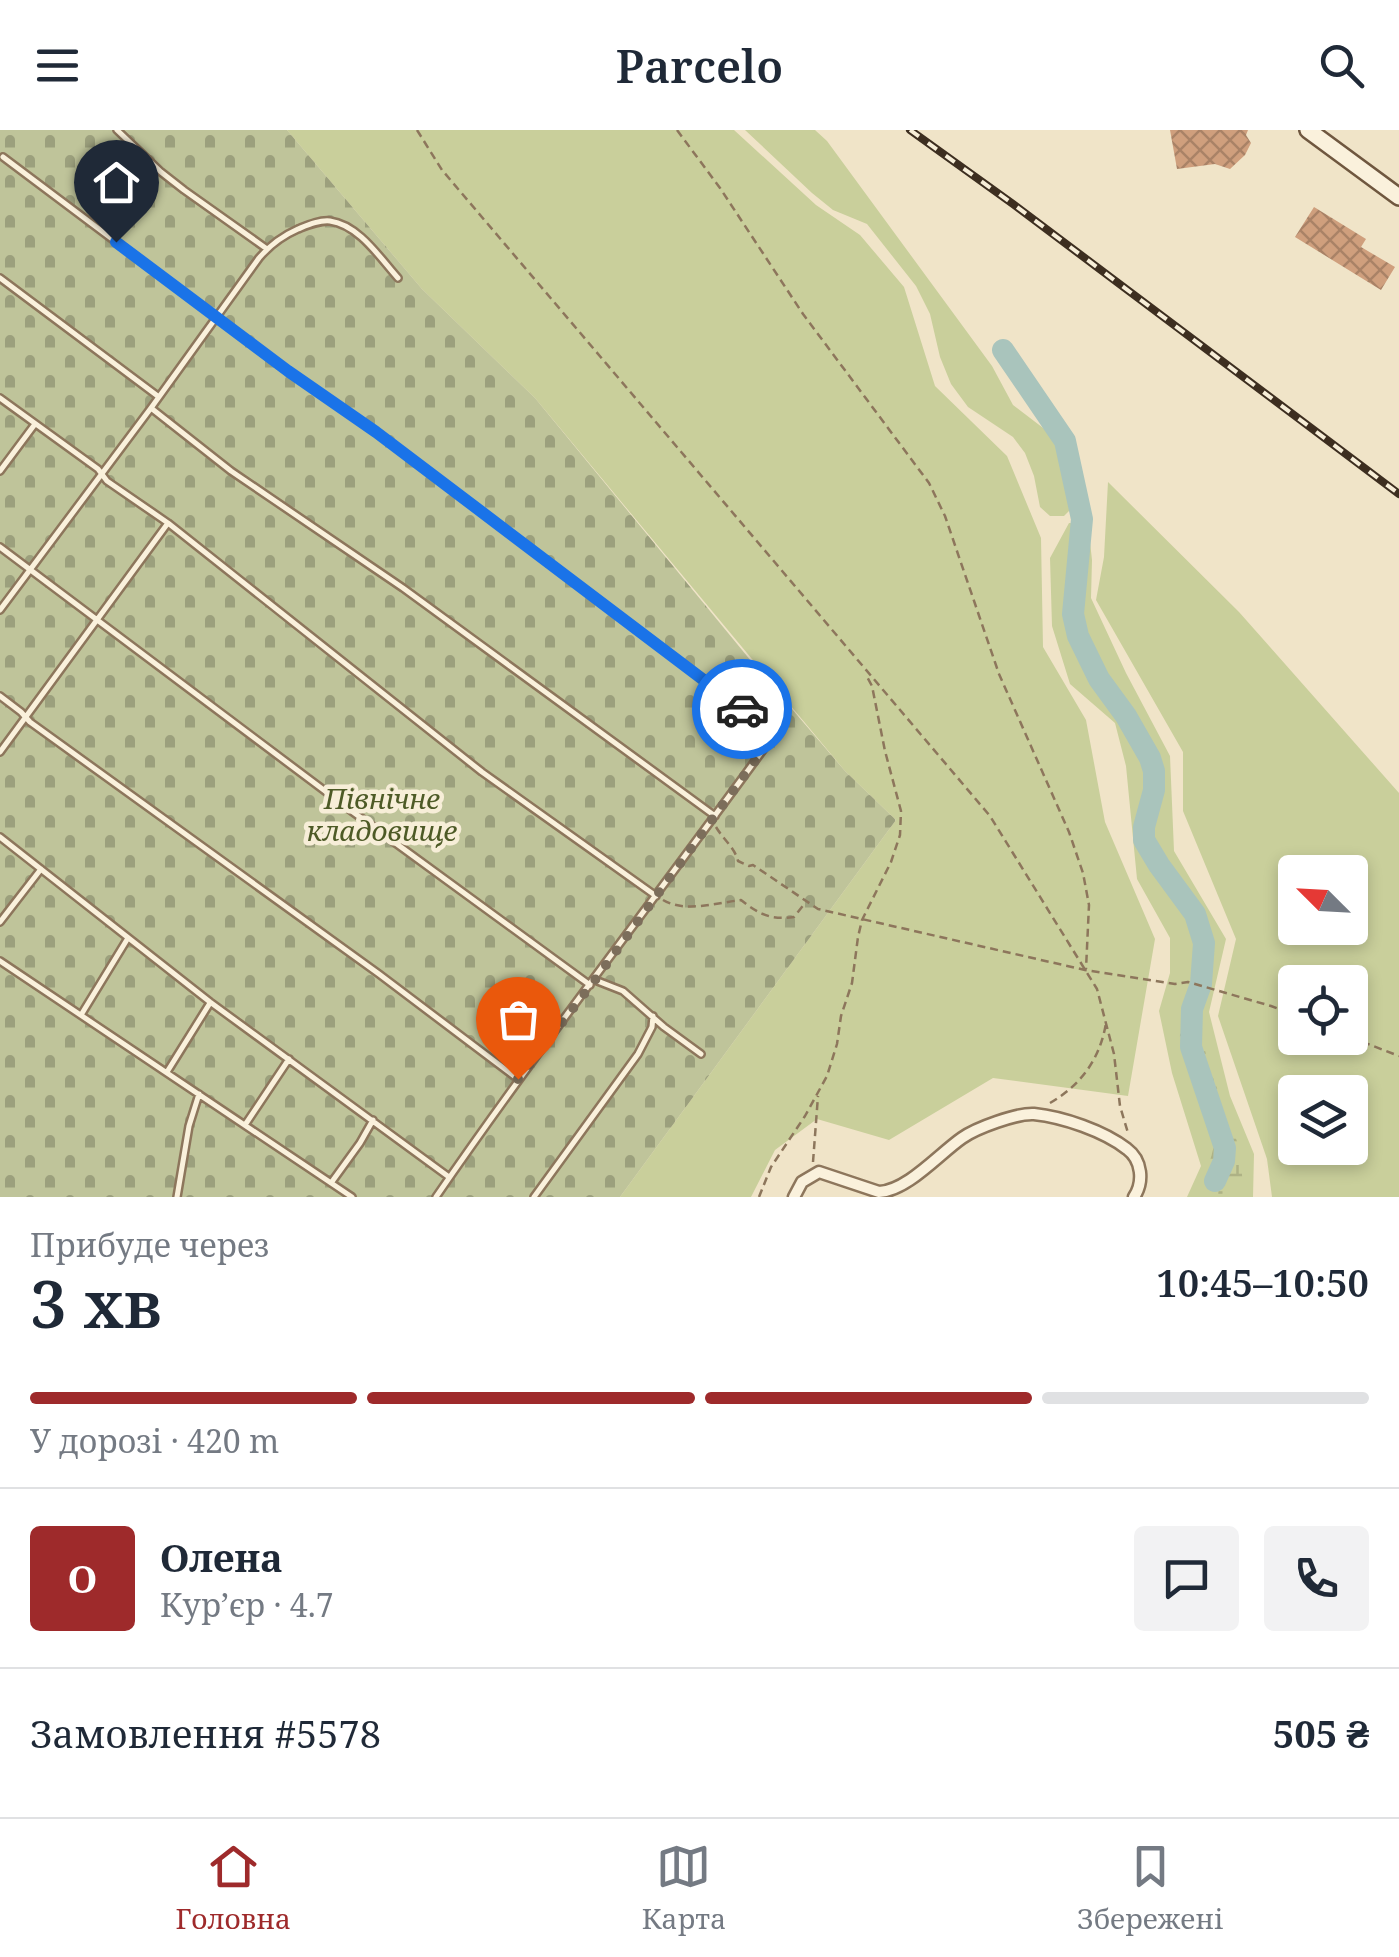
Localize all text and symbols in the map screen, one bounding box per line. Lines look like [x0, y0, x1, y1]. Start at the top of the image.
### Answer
text: Parcelo [616, 35, 783, 96]
icon: menu [30, 38, 85, 93]
icon: search [1314, 38, 1369, 93]
pin [74, 140, 159, 243]
icon: home [89, 155, 144, 210]
courier [692, 659, 792, 759]
icon: car [715, 682, 770, 737]
park label: Північне кладовище [307, 779, 458, 849]
north arrow [1278, 855, 1368, 945]
map controls [1278, 855, 1368, 1165]
button: locate [1278, 965, 1368, 1055]
pin [476, 977, 561, 1080]
icon: bag [491, 992, 546, 1047]
button: layers [1278, 1075, 1368, 1165]
text: Прибуде через [30, 1223, 269, 1266]
text: 10:45–10:50 [1156, 1256, 1369, 1308]
text: 3 хв [30, 1259, 162, 1347]
text: У дорозі · 420 m [30, 1419, 279, 1462]
button: chat [1134, 1526, 1239, 1631]
button: phone [1264, 1526, 1369, 1631]
text: Олена [160, 1531, 283, 1583]
text: О [68, 1552, 97, 1604]
text: Кур’єр · 4.7 [160, 1583, 334, 1626]
text: Замовлення #5578 [30, 1707, 381, 1759]
text: 505 ₴ [1273, 1707, 1369, 1759]
tab: Головна [175, 1839, 291, 1937]
tab: Карта [642, 1839, 726, 1937]
tab: Збережені [1077, 1839, 1224, 1937]

